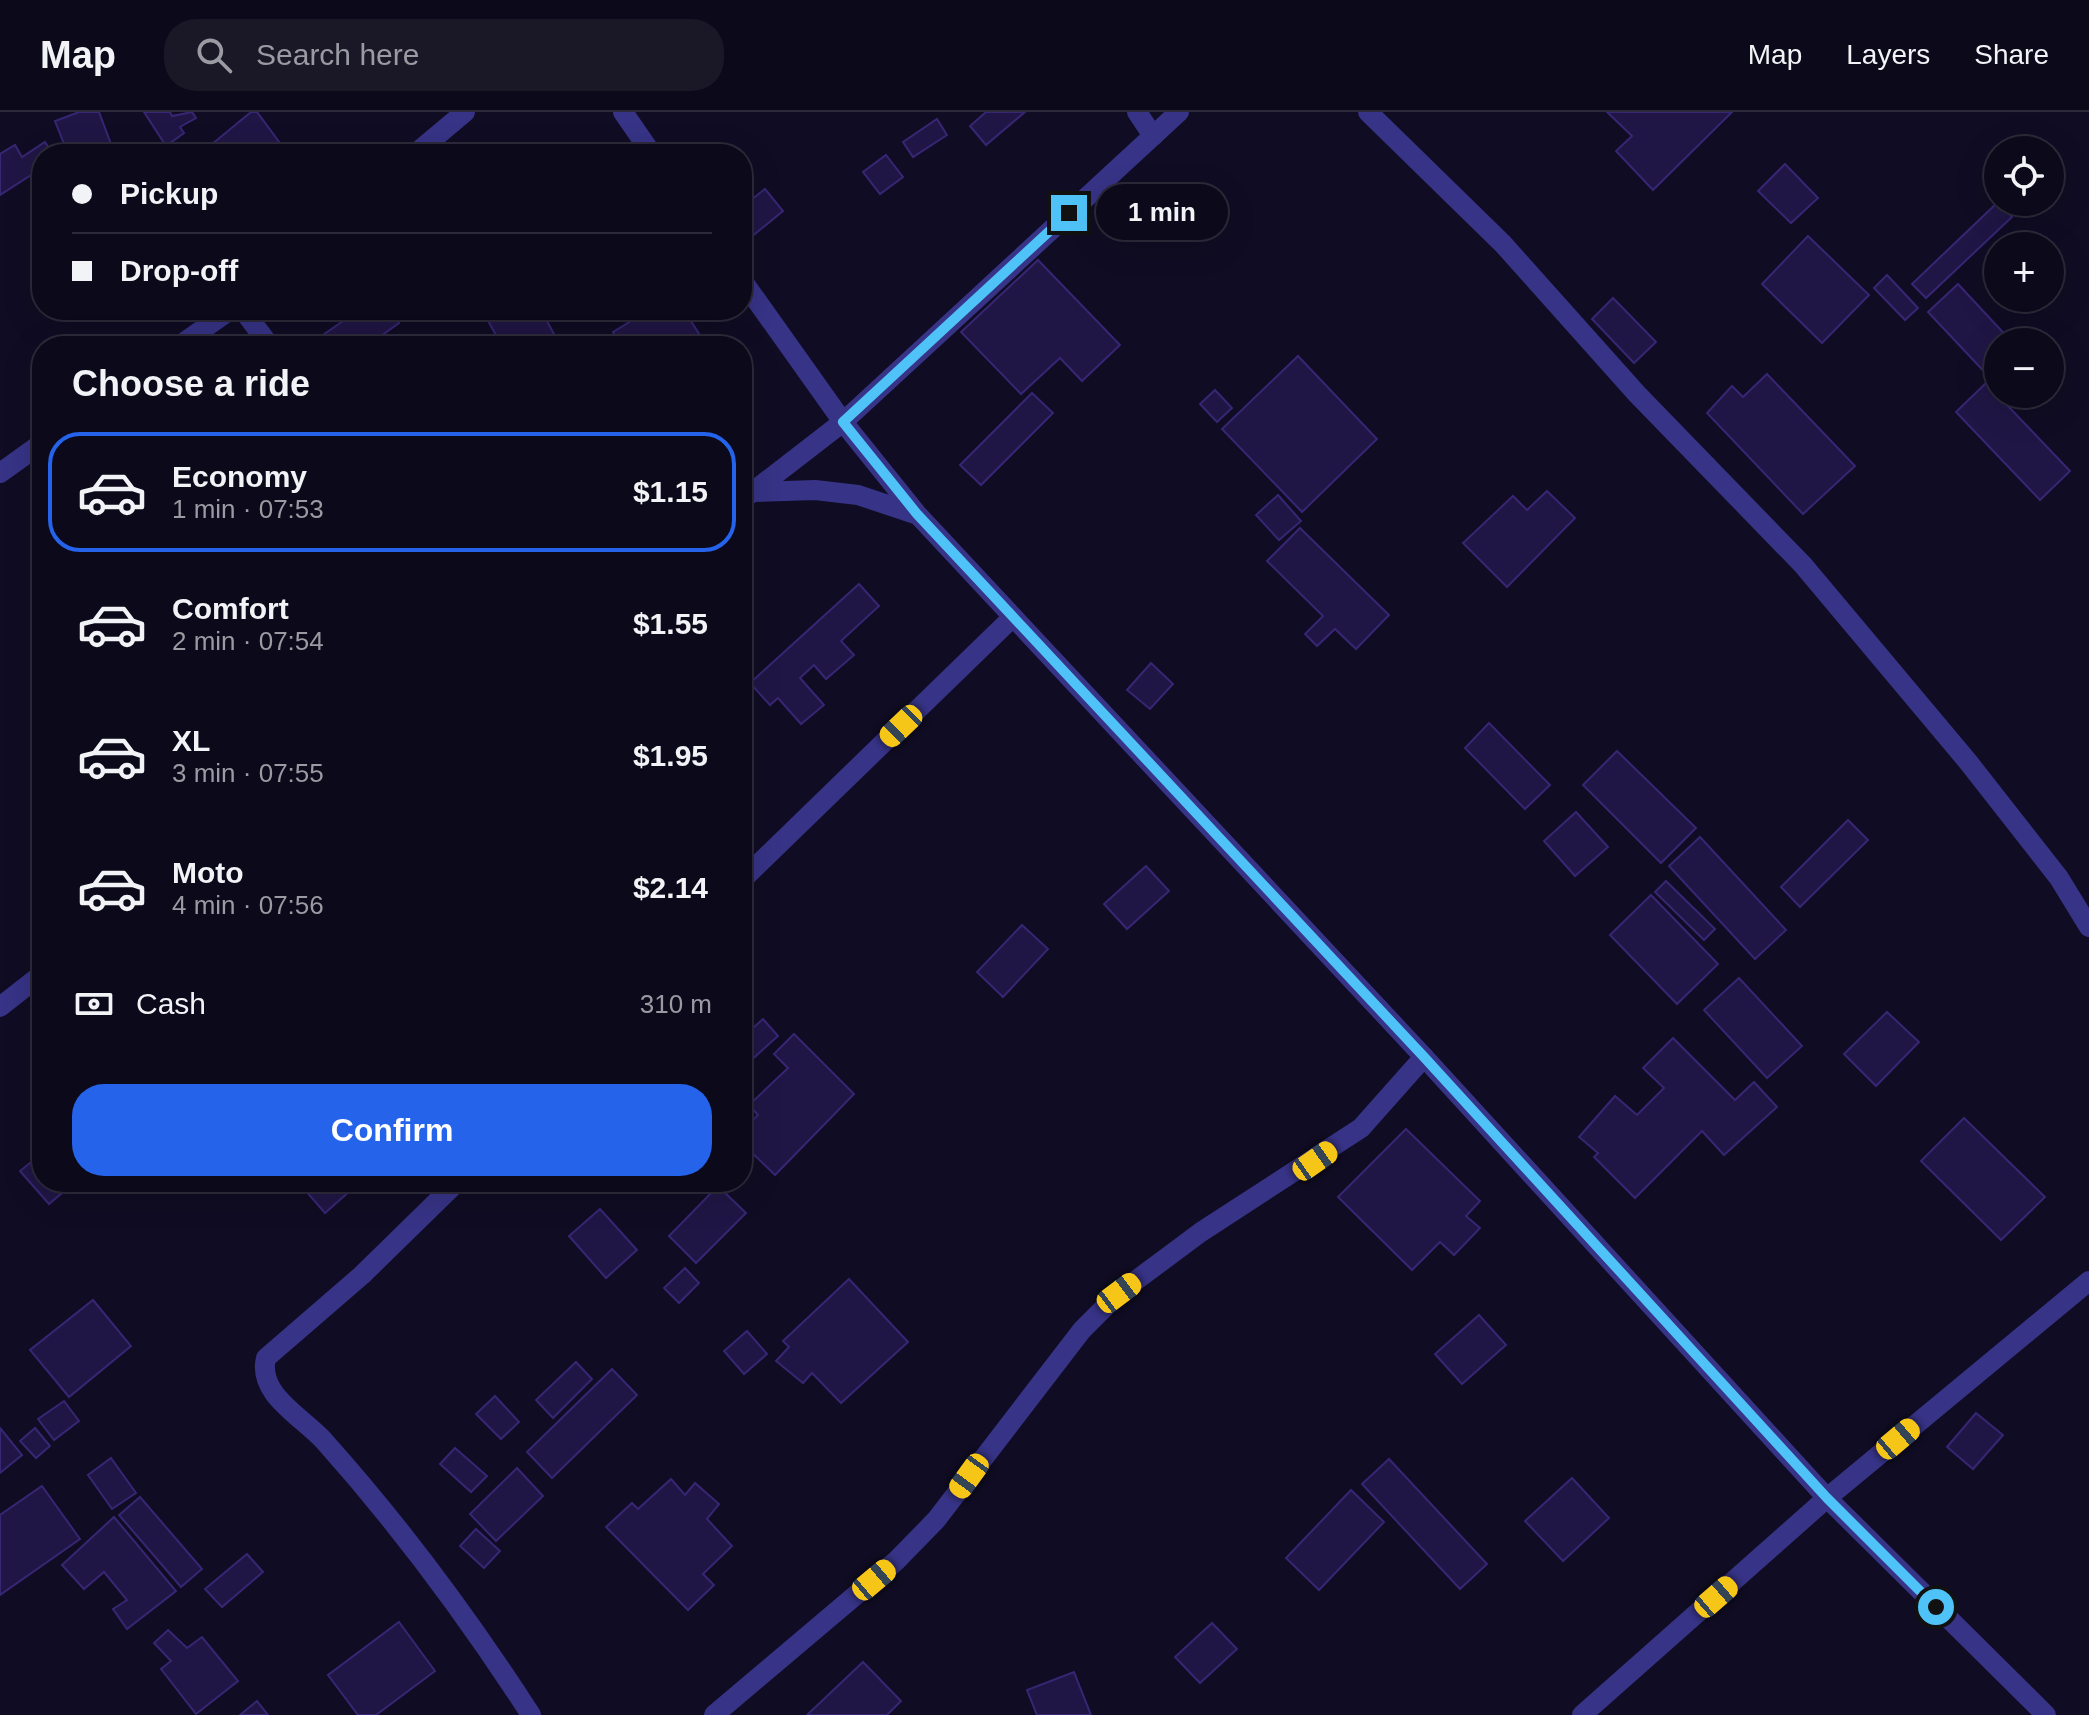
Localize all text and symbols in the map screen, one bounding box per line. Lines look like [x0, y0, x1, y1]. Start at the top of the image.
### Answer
search box [164, 19, 724, 91]
icon: search [192, 33, 236, 77]
text: Map [40, 34, 116, 76]
text: Search here [256, 38, 419, 71]
text: Map [1748, 39, 1802, 70]
text: Layers [1846, 39, 1930, 70]
text: Share [1974, 39, 2049, 70]
map controls [1984, 136, 2064, 408]
button: locate [1984, 136, 2064, 216]
text: Pickup [120, 177, 218, 210]
callout: 1 min [1097, 185, 1229, 241]
route end [1051, 195, 1087, 231]
text: 1 min [1128, 197, 1196, 227]
button: + [1984, 232, 2064, 312]
text: Drop-off [120, 254, 238, 287]
button: − [1984, 328, 2064, 408]
text: Choose a ride [72, 363, 310, 404]
icon: car [76, 456, 148, 528]
text: Economy [172, 460, 307, 493]
text: $1.15 [633, 475, 708, 508]
text: 1 min · 07:53 [172, 494, 324, 524]
icon: car [76, 588, 148, 660]
text: Comfort [172, 592, 289, 625]
text: $1.55 [633, 607, 708, 640]
text: 2 min · 07:54 [172, 626, 324, 656]
car [875, 701, 927, 751]
icon: car [76, 720, 148, 792]
text: XL [172, 724, 210, 757]
text: $1.95 [633, 739, 708, 772]
text: 3 min · 07:55 [172, 758, 324, 788]
icon: car [76, 852, 148, 924]
text: Moto [172, 856, 244, 889]
text: $2.14 [633, 871, 708, 904]
text: 4 min · 07:56 [172, 890, 324, 920]
icon: cash [72, 982, 116, 1026]
text: Cash [136, 987, 206, 1020]
text: 310 m [640, 989, 712, 1019]
button: Confirm [72, 1084, 712, 1176]
car [1288, 1137, 1342, 1185]
car [1093, 1269, 1145, 1317]
car [1872, 1414, 1924, 1464]
car [945, 1450, 993, 1502]
car [848, 1555, 900, 1605]
car [1690, 1572, 1742, 1622]
route start [1918, 1589, 1954, 1625]

